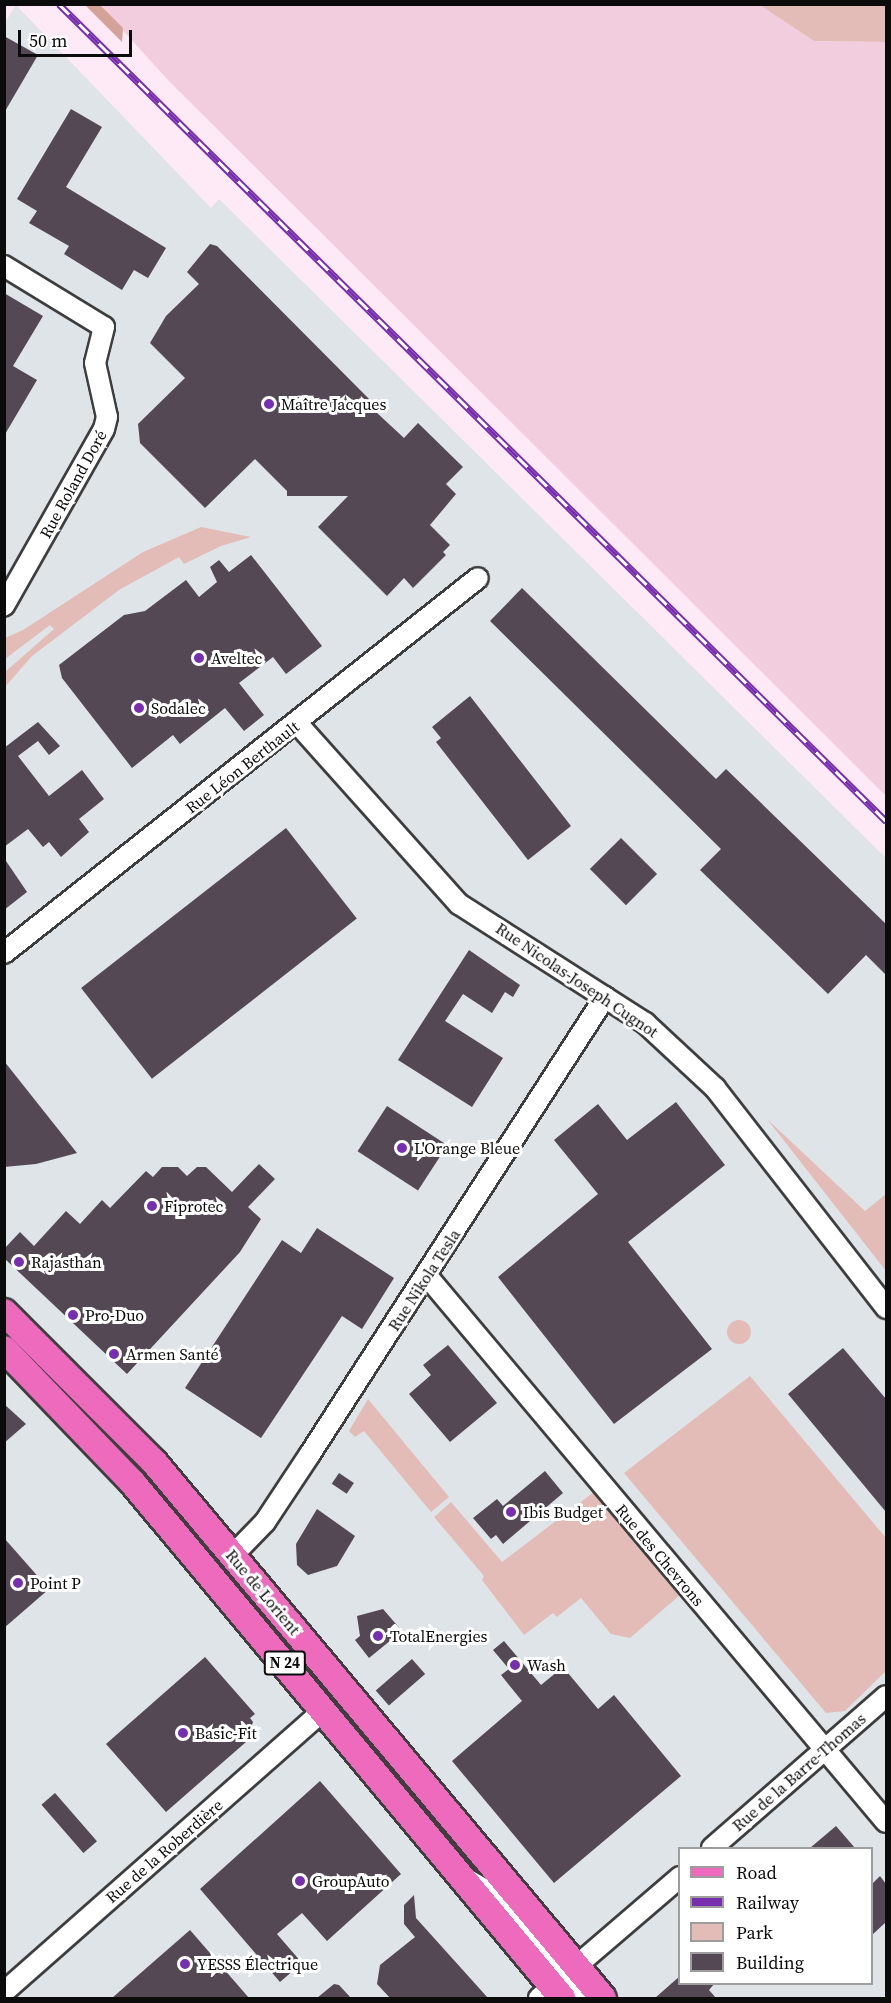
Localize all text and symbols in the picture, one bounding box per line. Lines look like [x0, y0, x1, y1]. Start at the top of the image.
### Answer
scale bar [21, 18, 135, 56]
text: 50 m [29, 28, 67, 53]
place label: Maître Jacques [281, 394, 386, 414]
marker: Maître Jacques [262, 397, 276, 411]
street label: Rue Roland Doré [35, 427, 111, 541]
place label: Aveltec [211, 648, 262, 668]
marker: Aveltec [192, 651, 206, 665]
place label: Sodalec [151, 698, 206, 718]
marker: Sodalec [132, 701, 146, 715]
street label: Rue Léon Berthault [181, 717, 303, 817]
street label: Rue Nicolas-Joseph Cugnot [492, 919, 662, 1041]
place label: L'Orange Bleue [414, 1138, 520, 1158]
marker: L'Orange Bleue [395, 1141, 409, 1155]
place label: Fiprotec [164, 1196, 223, 1216]
marker: Fiprotec [145, 1199, 159, 1213]
street label: Rue Nikola Tesla [384, 1225, 464, 1335]
place label: Rajasthan [31, 1252, 102, 1272]
marker: Rajasthan [12, 1255, 26, 1269]
place label: Pro-Duo [85, 1305, 144, 1325]
marker: Pro-Duo [66, 1308, 80, 1322]
place label: Armen Santé [126, 1344, 219, 1364]
marker: Armen Santé [107, 1347, 121, 1361]
street label: Rue des Chevrons [612, 1500, 708, 1610]
place label: Ibis Budget [523, 1502, 603, 1522]
marker: Ibis Budget [504, 1505, 518, 1519]
street label: Rue de Lorient [222, 1546, 304, 1638]
place label: Point P [30, 1573, 81, 1593]
marker: Point P [11, 1576, 25, 1590]
place label: TotalEnergies [390, 1626, 488, 1646]
marker: TotalEnergies [371, 1629, 385, 1643]
road number: N 24 [262, 1651, 308, 1675]
place label: Wash [527, 1655, 566, 1675]
marker: Wash [508, 1658, 522, 1672]
street label: Rue de la Barre-Thomas [728, 1709, 870, 1835]
place label: Basic-Fit [195, 1723, 257, 1743]
marker: Basic-Fit [176, 1726, 190, 1740]
street label: Rue de la Roberdière [102, 1795, 226, 1907]
legend [678, 1847, 873, 1985]
text: Road [736, 1860, 777, 1885]
place label: GroupAuto [312, 1871, 390, 1891]
marker: GroupAuto [293, 1874, 307, 1888]
text: Railway [736, 1890, 799, 1915]
text: Park [736, 1920, 773, 1945]
text: Building [736, 1950, 804, 1975]
place label: YESSS Électrique [197, 1954, 318, 1974]
marker: YESSS Électrique [178, 1957, 192, 1971]

